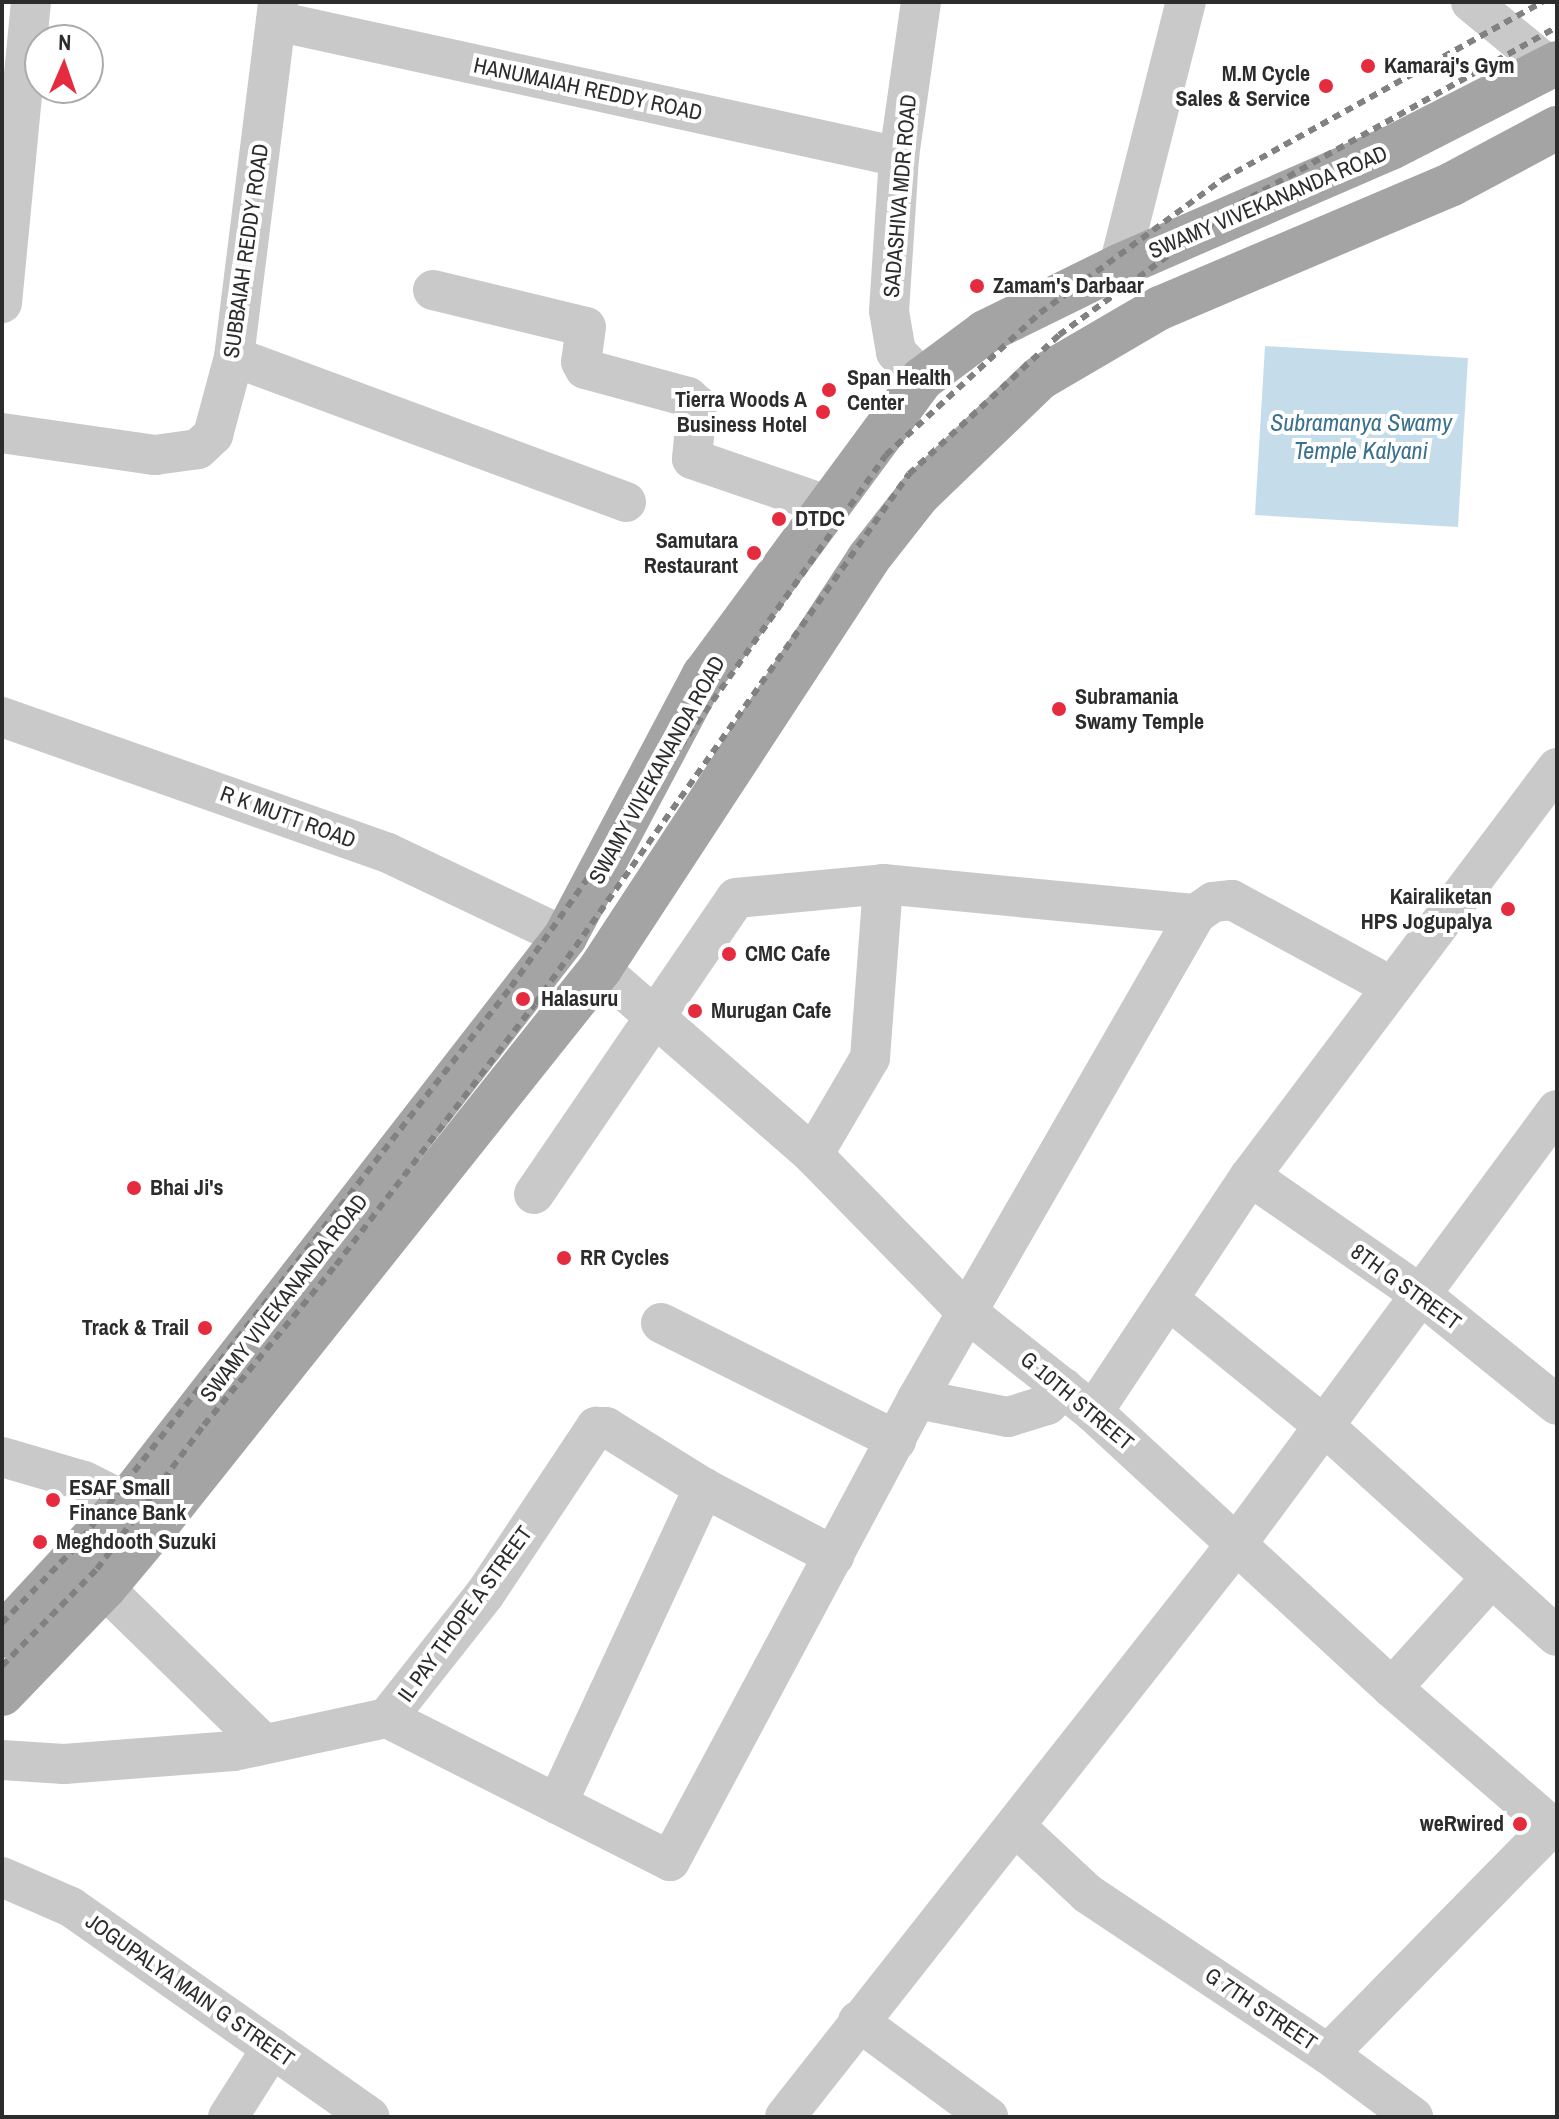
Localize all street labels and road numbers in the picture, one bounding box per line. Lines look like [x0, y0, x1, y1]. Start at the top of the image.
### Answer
street label: HANUMAIAH REDDY ROAD [471, 52, 705, 126]
street label: SADASHIVA MDR ROAD [878, 93, 922, 299]
street label: SWAMY VIVEKANANDA ROAD [1144, 139, 1392, 265]
street label: SUBBAIAH REDDY ROAD [218, 142, 274, 360]
street label: SWAMY VIVEKANANDA ROAD [583, 651, 731, 889]
street label: R K MUTT ROAD [217, 780, 359, 854]
street label: SWAMY VIVEKANANDA ROAD [194, 1188, 374, 1408]
street label: 8TH G STREET [1346, 1238, 1466, 1336]
street label: G 10TH STREET [1015, 1346, 1139, 1456]
street label: IL PAY THOPE A STREET [391, 1520, 539, 1708]
street label: JOGUPALYA MAIN G STREET [80, 1908, 300, 2072]
street label: G 7TH STREET [1200, 1962, 1322, 2056]

